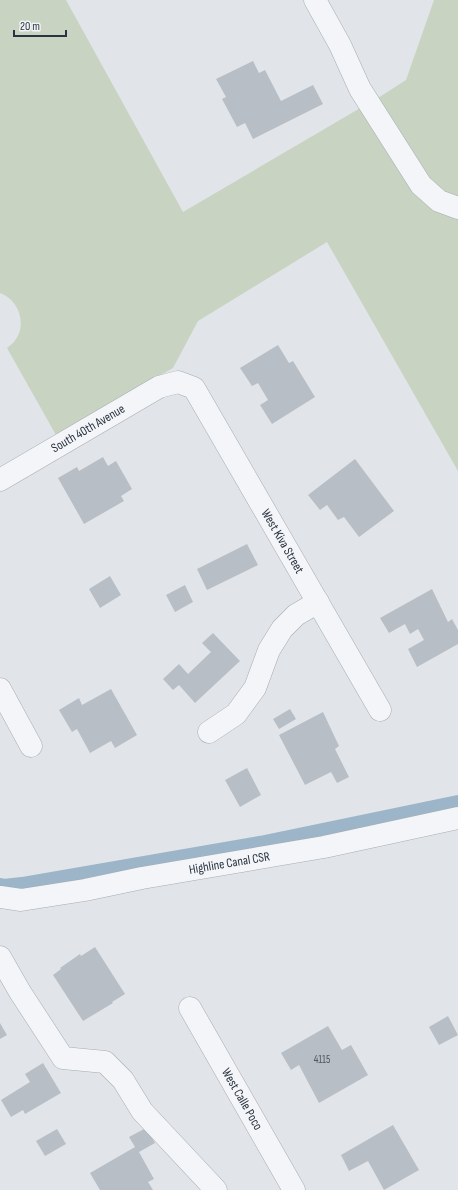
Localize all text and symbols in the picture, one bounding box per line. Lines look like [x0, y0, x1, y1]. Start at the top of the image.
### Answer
scale bar [14, 12, 66, 38]
text: 20 m [20, 19, 40, 34]
street label: South 40th Avenue [48, 401, 128, 456]
street label: West Kiva Street [258, 506, 308, 577]
street label: Highline Canal CSR [188, 848, 271, 878]
house number: 4115 [314, 1053, 330, 1066]
street label: West Calle Poco [218, 1065, 266, 1133]

